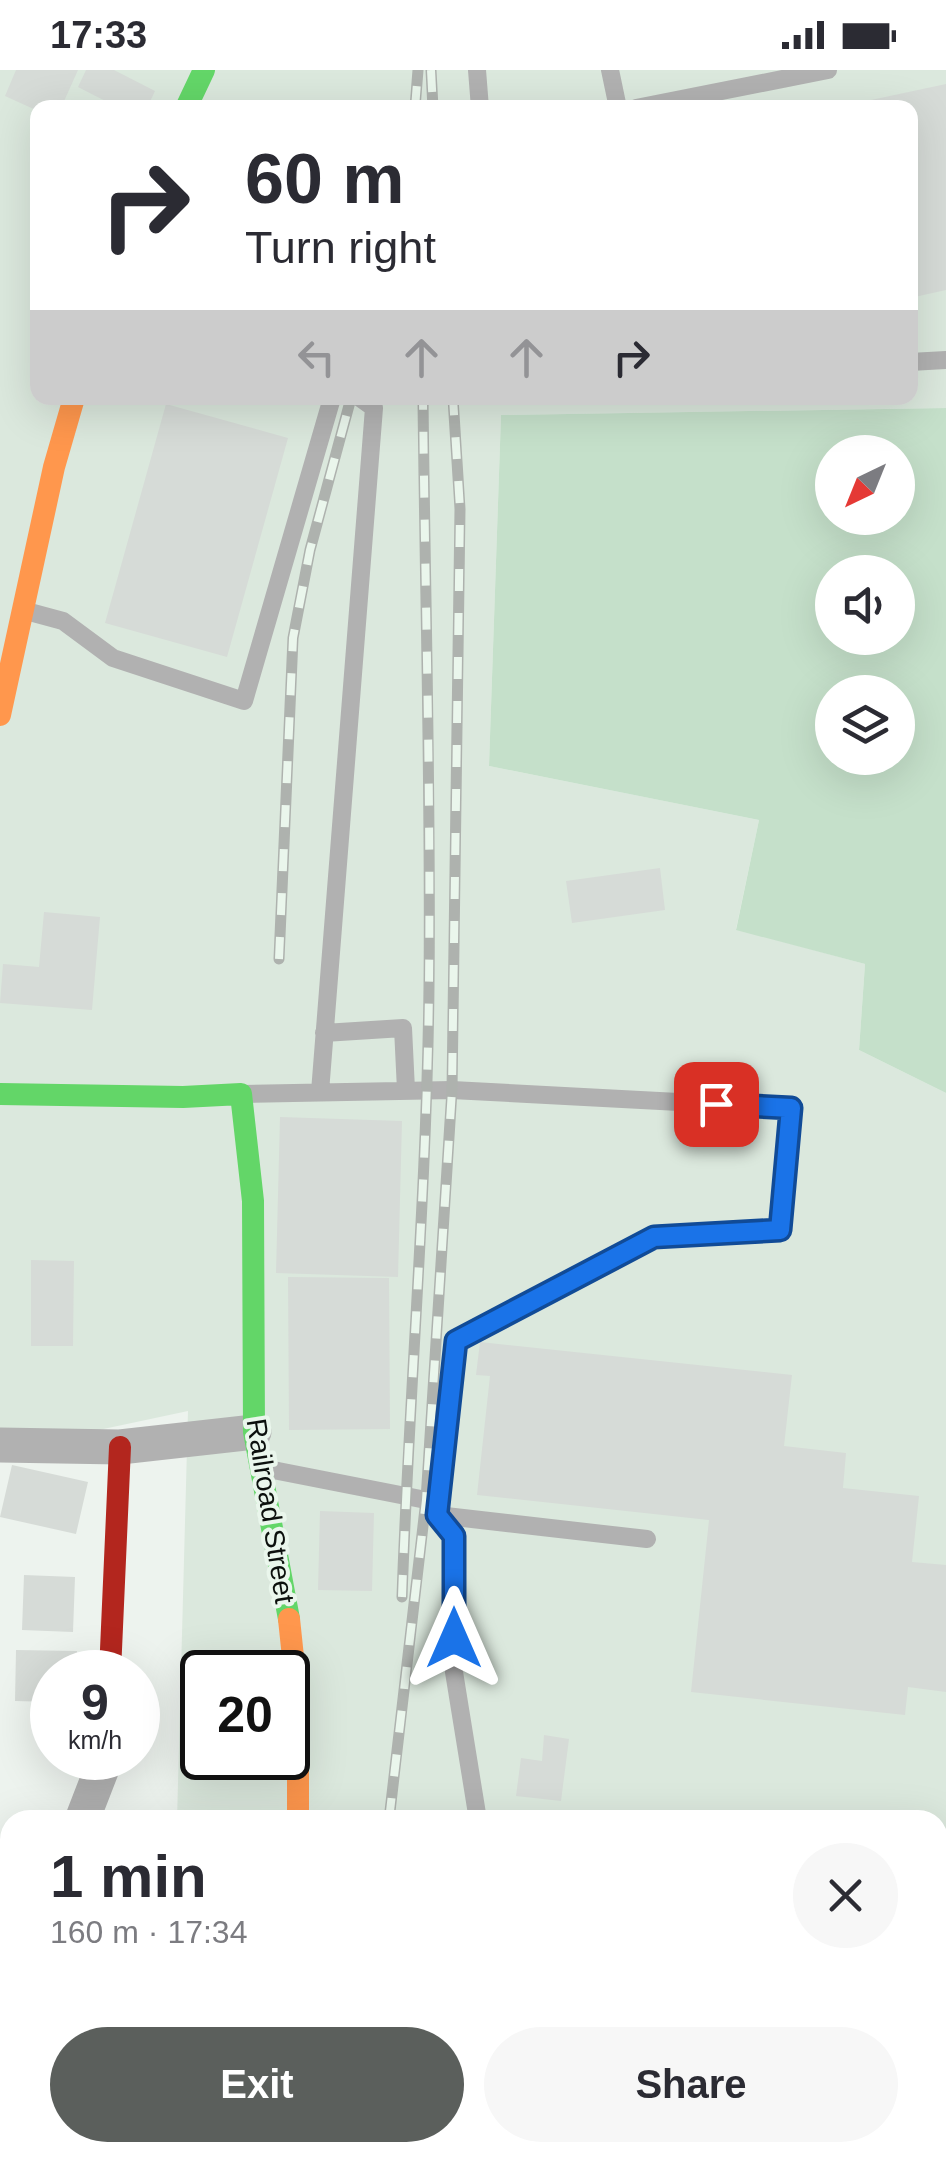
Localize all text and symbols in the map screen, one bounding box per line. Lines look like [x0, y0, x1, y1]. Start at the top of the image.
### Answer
text: 17:33 [50, 14, 147, 56]
icon: right [80, 140, 210, 270]
text: 60 m [245, 140, 405, 218]
text: Turn right [245, 222, 436, 273]
icon: left [289, 330, 344, 385]
icon: ahead [394, 330, 449, 385]
icon: ahead [499, 330, 554, 385]
icon: right [604, 330, 659, 385]
north arrow [815, 435, 915, 535]
map controls [815, 435, 915, 775]
button: sound [815, 555, 915, 655]
button: layers [815, 675, 915, 775]
pin [674, 1062, 759, 1147]
icon: arrive [689, 1077, 744, 1132]
street label: Railroad Street [241, 1416, 300, 1606]
position arrow [402, 1586, 506, 1690]
speed limit sign: 20 [180, 1650, 310, 1780]
text: 9 [81, 1675, 109, 1731]
text: km/h [68, 1726, 122, 1754]
text: 1 min [50, 1843, 207, 1910]
button: close [793, 1843, 898, 1948]
text: 160 m · 17:34 [50, 1914, 247, 1950]
button: Exit [50, 2027, 464, 2142]
button: Share [484, 2027, 898, 2142]

